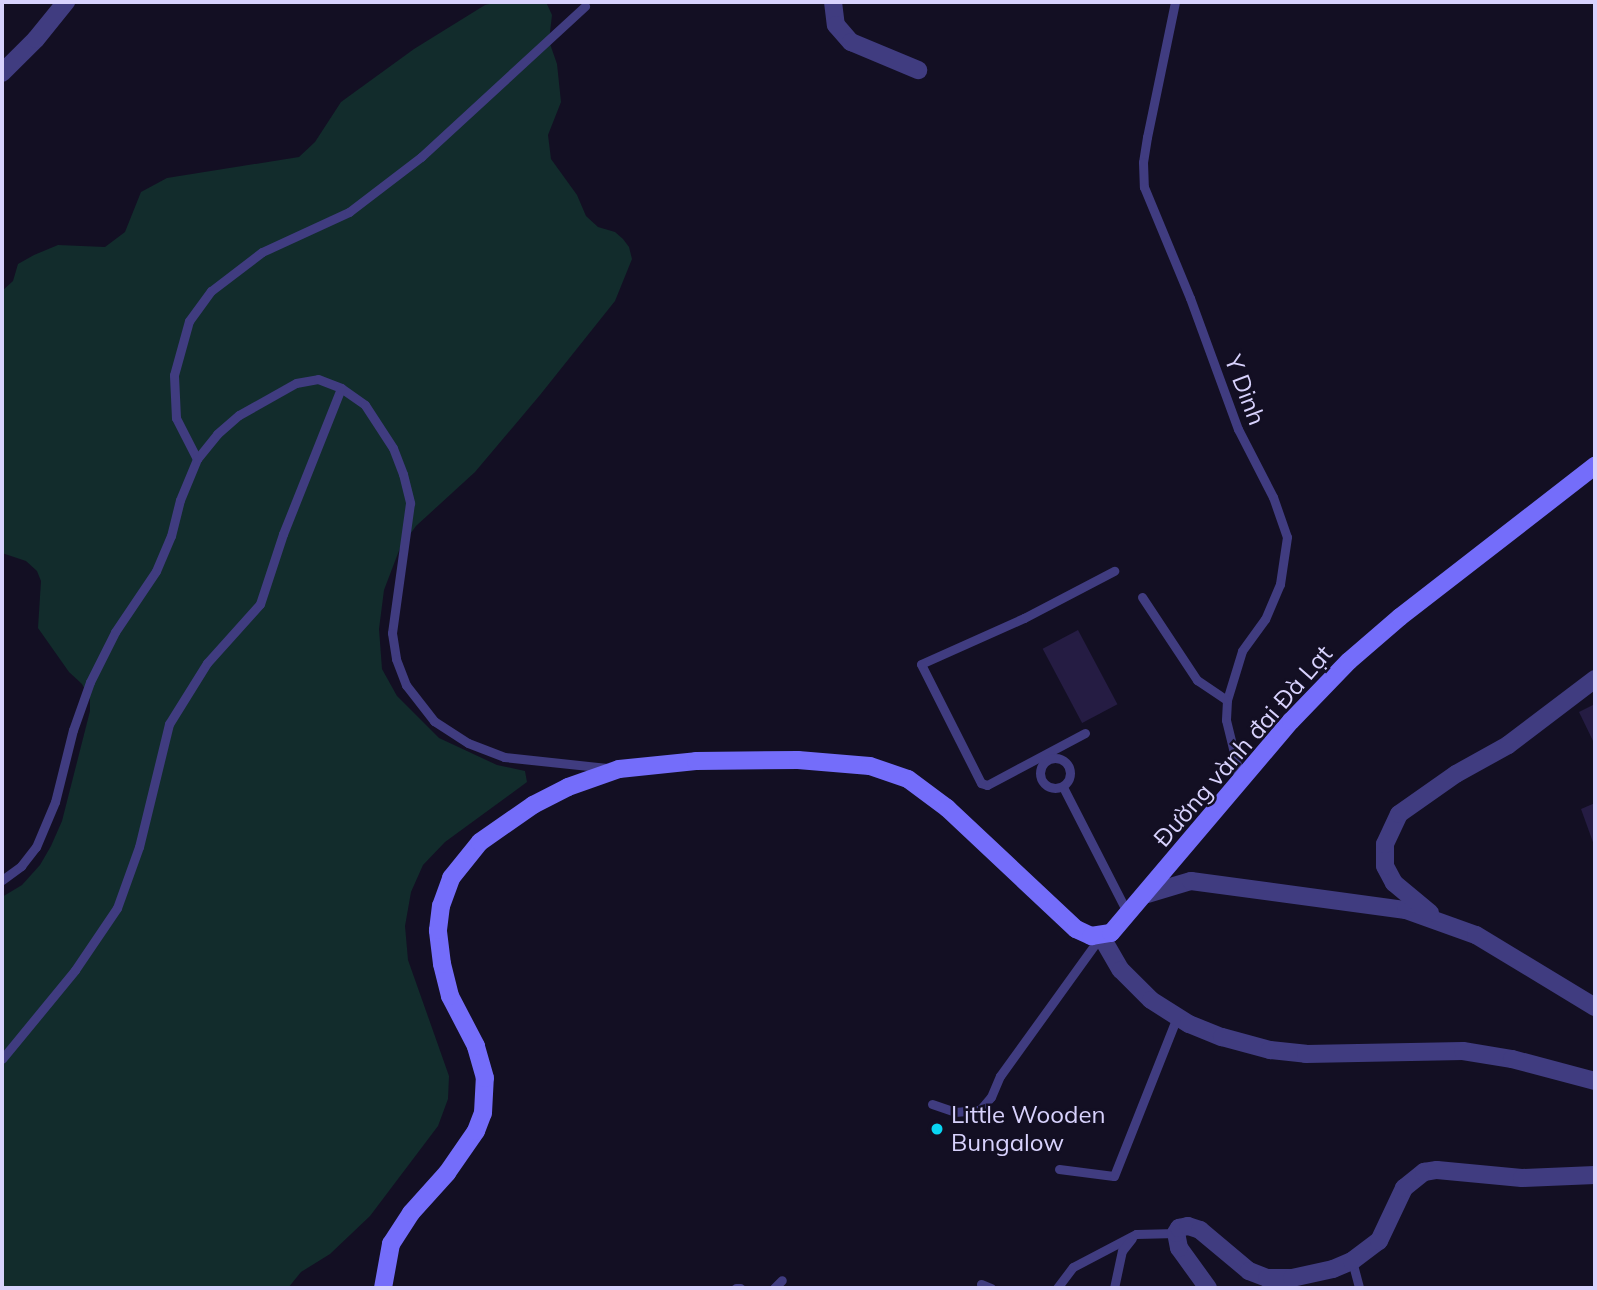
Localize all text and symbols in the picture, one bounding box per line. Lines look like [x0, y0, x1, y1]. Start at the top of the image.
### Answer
street label: Y Dinh [1219, 351, 1271, 429]
street label: Đường vành đai Đà Lạt [1148, 640, 1338, 852]
place label: Little Wooden Bungalow [951, 1101, 1106, 1157]
marker: Little Wooden Bungalow [929, 1121, 945, 1137]

